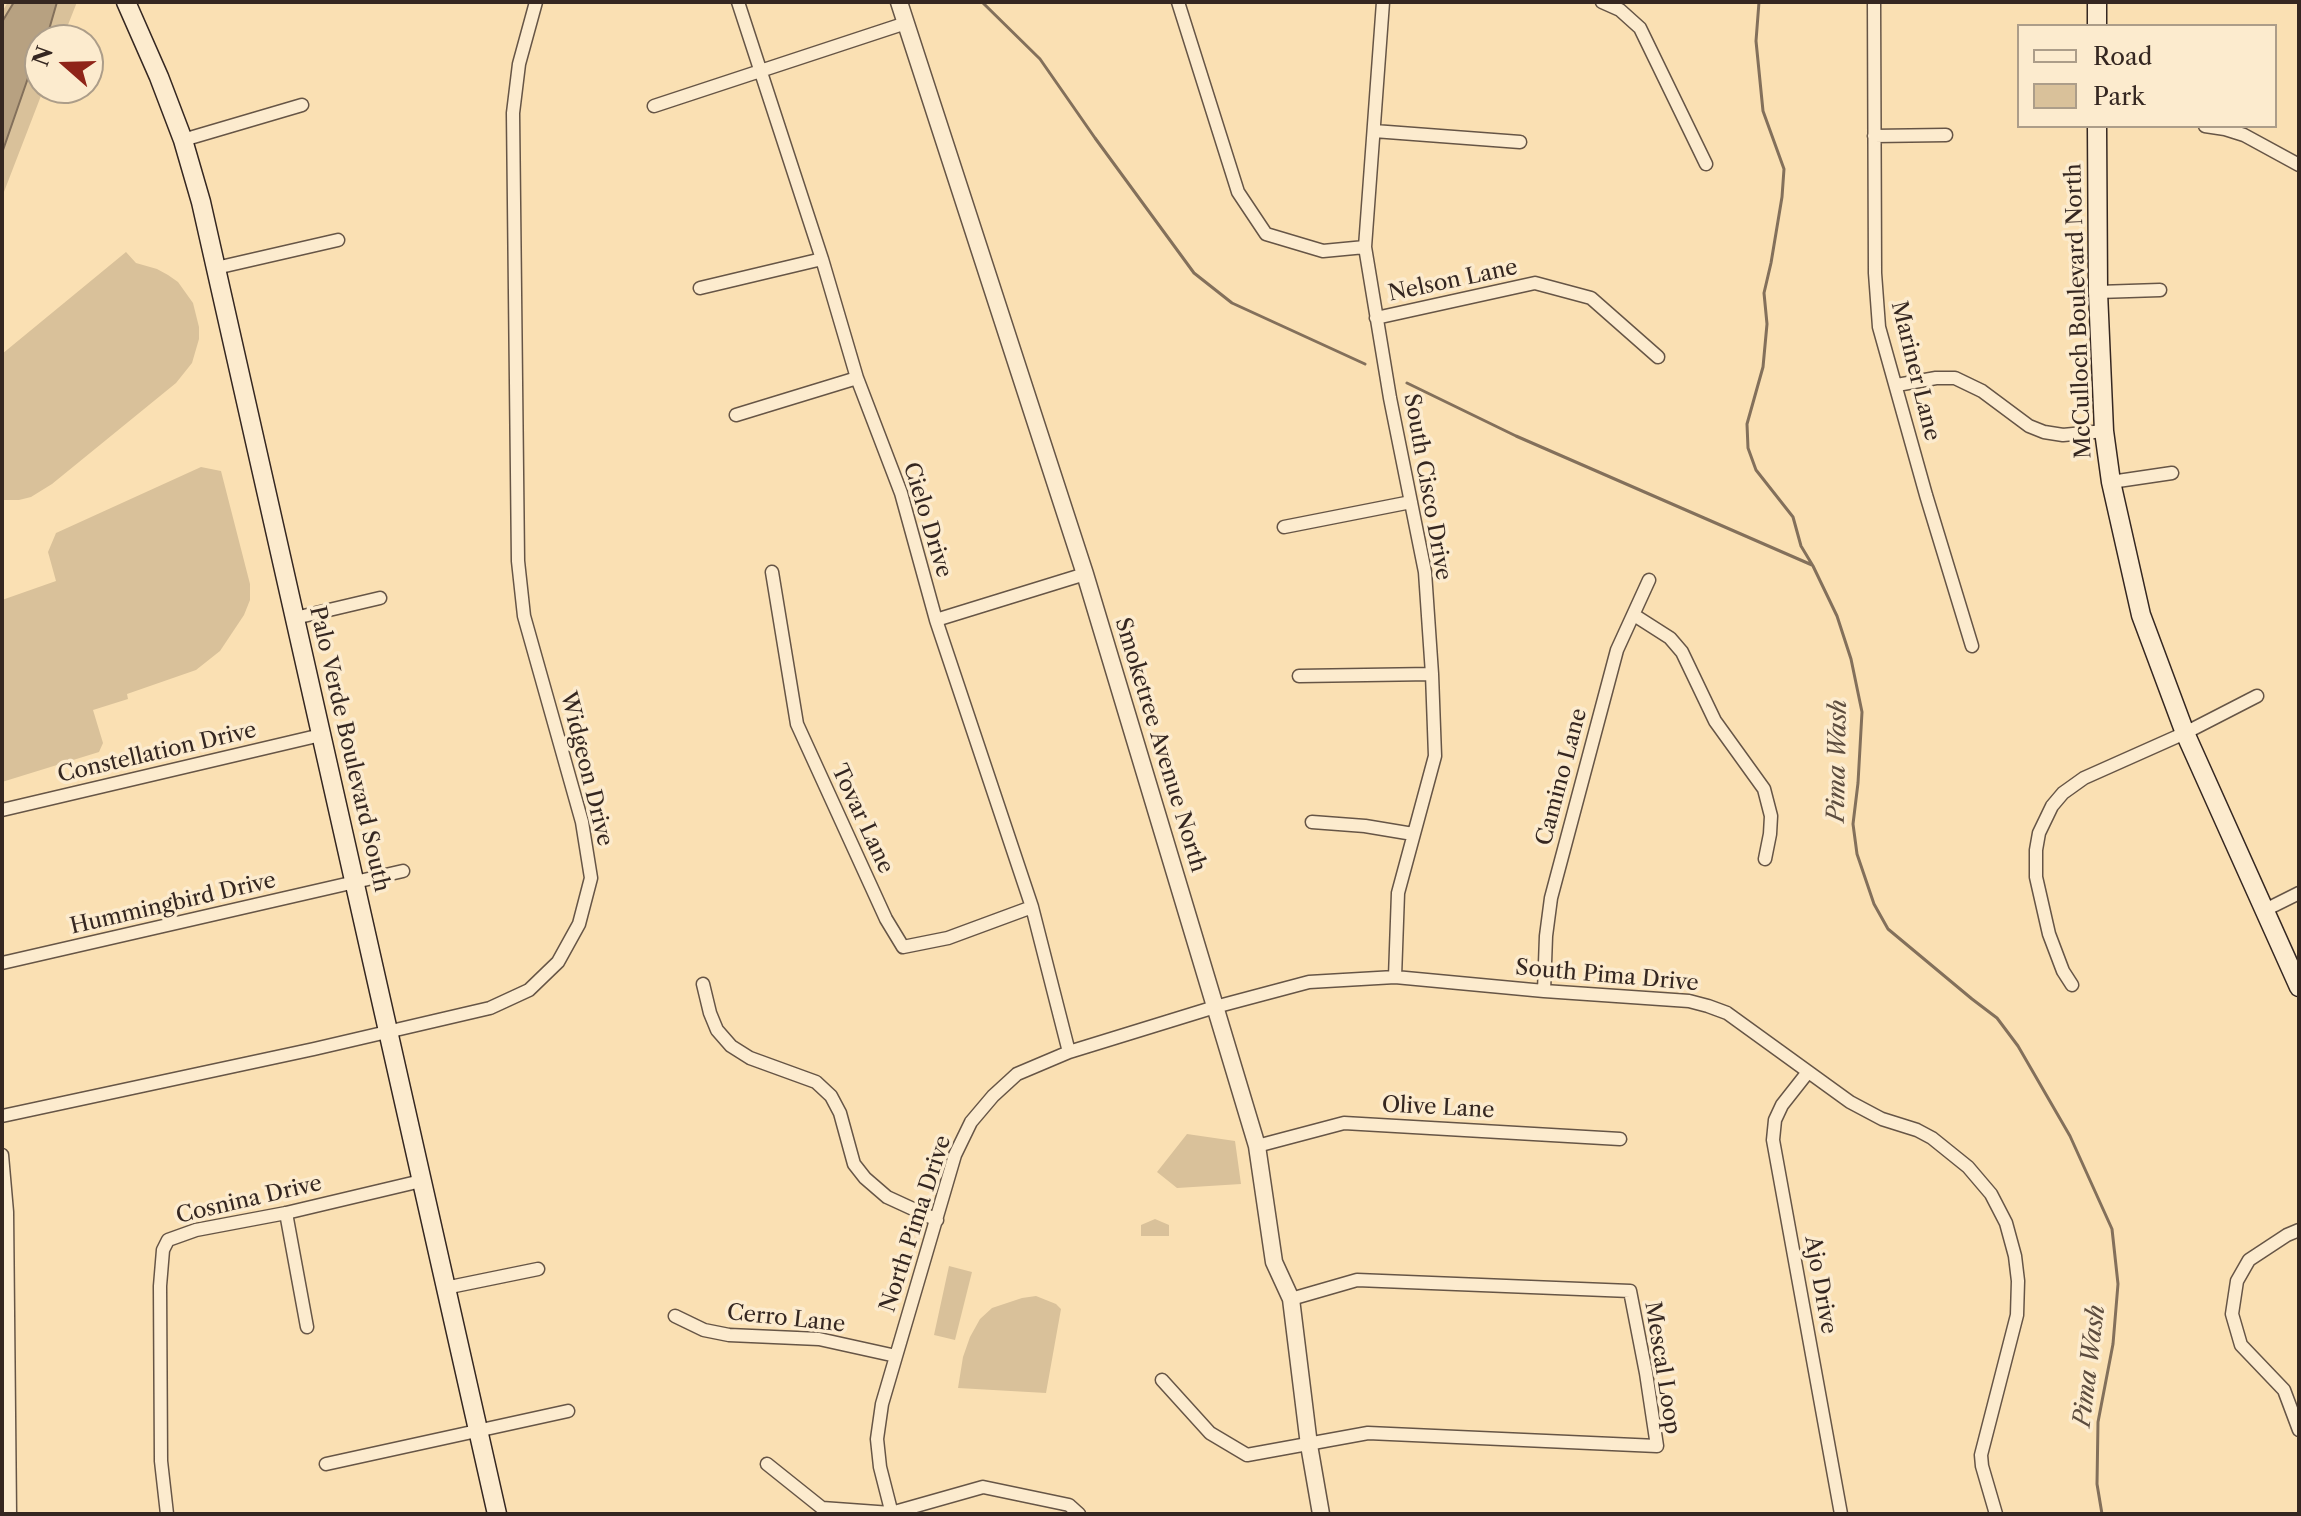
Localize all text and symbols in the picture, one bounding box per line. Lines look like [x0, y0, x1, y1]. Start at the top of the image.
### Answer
north arrow [24, 24, 104, 104]
legend [2017, 24, 2277, 128]
text: Road [2093, 42, 2152, 71]
text: N [27, 43, 59, 70]
text: Park [2093, 82, 2145, 111]
street label: McCulloch Boulevard North [2061, 163, 2097, 459]
street label: Nelson Lane [1386, 254, 1520, 308]
street label: Mariner Lane [1885, 298, 1945, 444]
street label: South Cisco Drive [1398, 392, 1456, 582]
street label: Cielo Drive [897, 459, 957, 581]
street label: Palo Verde Boulevard South [303, 604, 395, 894]
street label: Smoketree Avenue North [1109, 615, 1211, 875]
street label: Widgeon Drive [554, 689, 618, 849]
water label: Pima Wash [1823, 699, 1853, 823]
street label: Camino Lane [1531, 705, 1593, 849]
street label: Constellation Drive [55, 717, 259, 789]
street label: Tovar Lane [825, 760, 899, 878]
street label: Hummingbird Drive [67, 867, 279, 941]
street label: South Pima Drive [1514, 955, 1700, 997]
street label: Olive Lane [1381, 1092, 1495, 1124]
street label: North Pima Drive [875, 1132, 957, 1316]
street label: Cosnina Drive [173, 1170, 325, 1230]
street label: Ajo Drive [1798, 1234, 1842, 1336]
street label: Cerro Lane [725, 1300, 847, 1338]
street label: Mescal Loop [1638, 1300, 1686, 1436]
water label: Pima Wash [2068, 1303, 2112, 1429]

